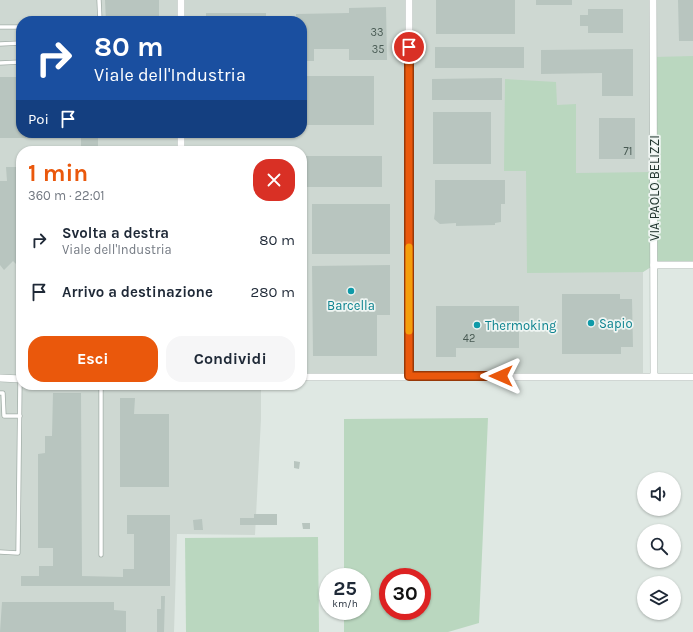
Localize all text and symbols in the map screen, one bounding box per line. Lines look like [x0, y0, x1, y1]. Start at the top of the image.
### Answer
house number: 33 [371, 26, 384, 39]
text: 80 m [94, 30, 163, 63]
pin [392, 30, 426, 64]
icon: right [28, 32, 80, 84]
icon: arrive [398, 36, 420, 58]
house number: 35 [372, 43, 384, 56]
text: Viale dell'Industria [94, 64, 246, 86]
icon: arrive [57, 108, 79, 130]
text: Poi [28, 110, 49, 128]
street label: VIA PAOLO BELIZZI [647, 135, 662, 241]
house number: 71 [624, 145, 632, 158]
text: 1 min [28, 159, 88, 187]
button: close [253, 159, 295, 201]
text: 360 m · 22:01 [28, 188, 105, 203]
text: Svolta a destra [62, 224, 169, 242]
icon: right [28, 229, 50, 251]
text: 80 m [259, 231, 295, 249]
text: Viale dell'Industria [62, 242, 172, 257]
icon: arrive [28, 281, 50, 303]
text: Arrivo a destinazione [62, 283, 213, 301]
text: 280 m [251, 283, 295, 301]
marker: Barcella [346, 286, 356, 296]
place label: Barcella [327, 298, 375, 313]
place label: Sapio [599, 316, 633, 331]
place label: Thermoking [485, 318, 557, 333]
marker: Sapio [586, 318, 596, 328]
marker: Thermoking [472, 320, 482, 330]
house number: 42 [463, 332, 475, 345]
button: Esci [28, 336, 158, 382]
button: Condividi [166, 336, 295, 382]
position arrow [480, 355, 522, 397]
map controls [637, 472, 681, 620]
button: sound [637, 472, 681, 516]
button: search [637, 524, 681, 568]
speed limit sign: 30 [379, 568, 431, 620]
button: layers [637, 576, 681, 620]
text: 25 [333, 577, 357, 600]
text: km/h [332, 598, 358, 610]

